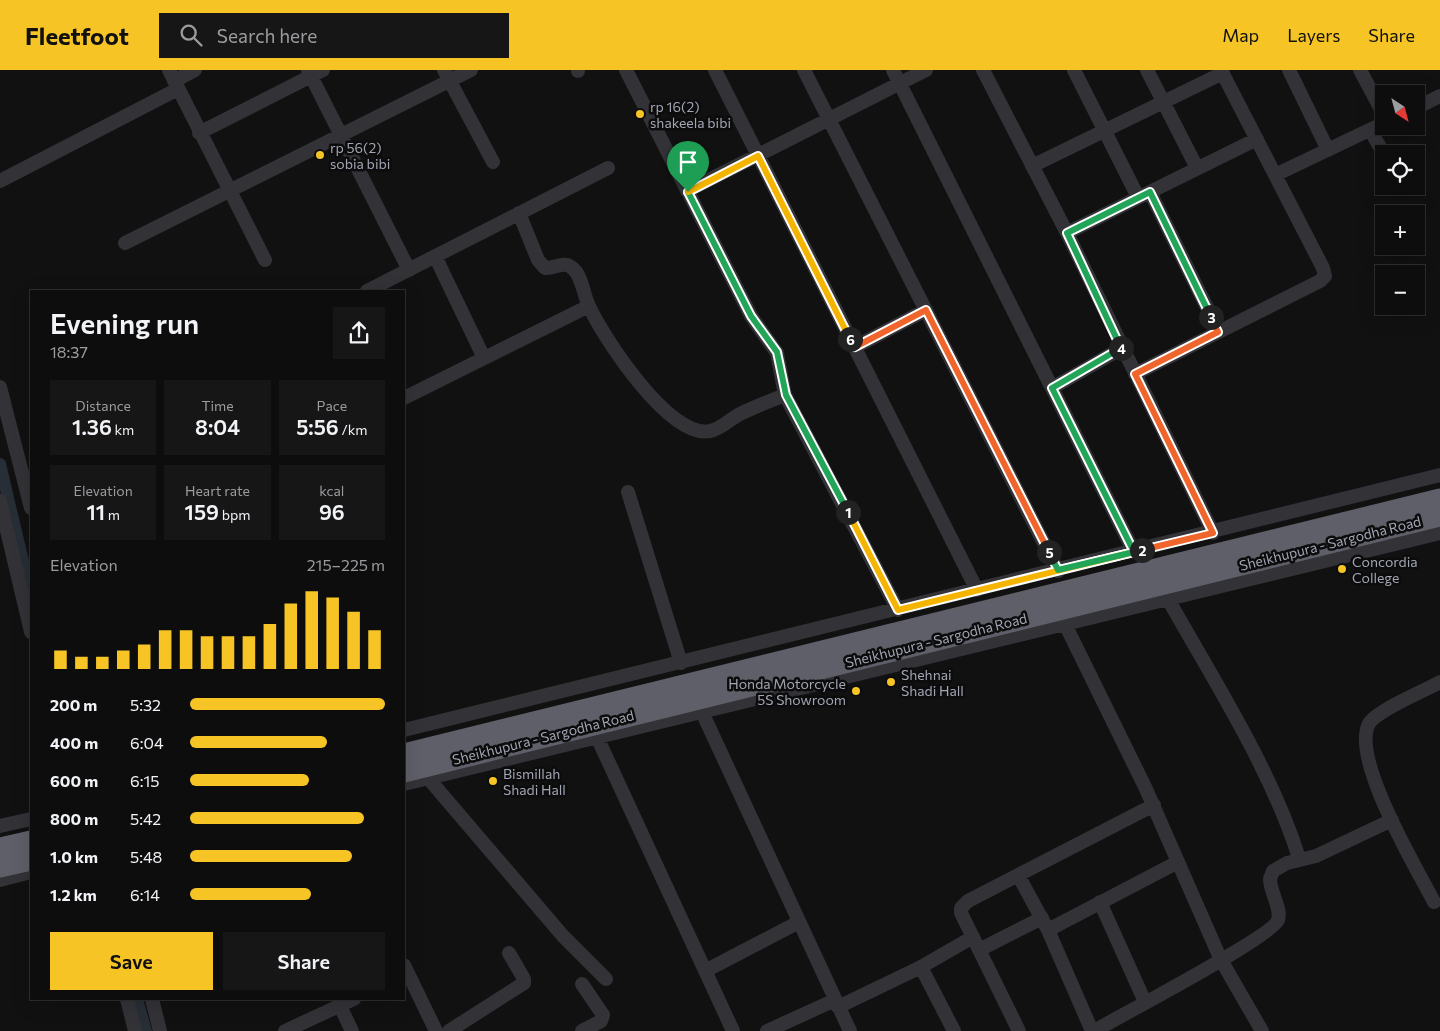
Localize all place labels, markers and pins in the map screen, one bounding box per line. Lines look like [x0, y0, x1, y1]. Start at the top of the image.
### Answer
place label: rp 16(2) shakeela bibi [650, 98, 731, 131]
marker: rp 16(2) shakeela bibi [634, 108, 646, 120]
place label: rp 56(2) sobia bibi [330, 139, 390, 172]
pin [667, 141, 709, 192]
marker: rp 56(2) sobia bibi [314, 149, 326, 161]
pin: 3 [1198, 304, 1224, 330]
pin: 6 [838, 326, 862, 352]
pin: 4 [1108, 336, 1134, 360]
pin: 1 [836, 500, 860, 524]
pin: 2 [1130, 538, 1154, 562]
pin: 5 [1036, 540, 1062, 564]
place label: Concordia College [1352, 553, 1418, 586]
marker: Concordia College [1336, 563, 1348, 575]
place label: Shehnai Shadi Hall [901, 666, 964, 699]
place label: Honda Motorcycle 5S Showroom [728, 675, 846, 708]
marker: Shehnai Shadi Hall [885, 676, 897, 688]
marker: Honda Motorcycle 5S Showroom [850, 685, 862, 697]
place label: Bismillah Shadi Hall [503, 765, 566, 798]
marker: Bismillah Shadi Hall [487, 775, 499, 787]

